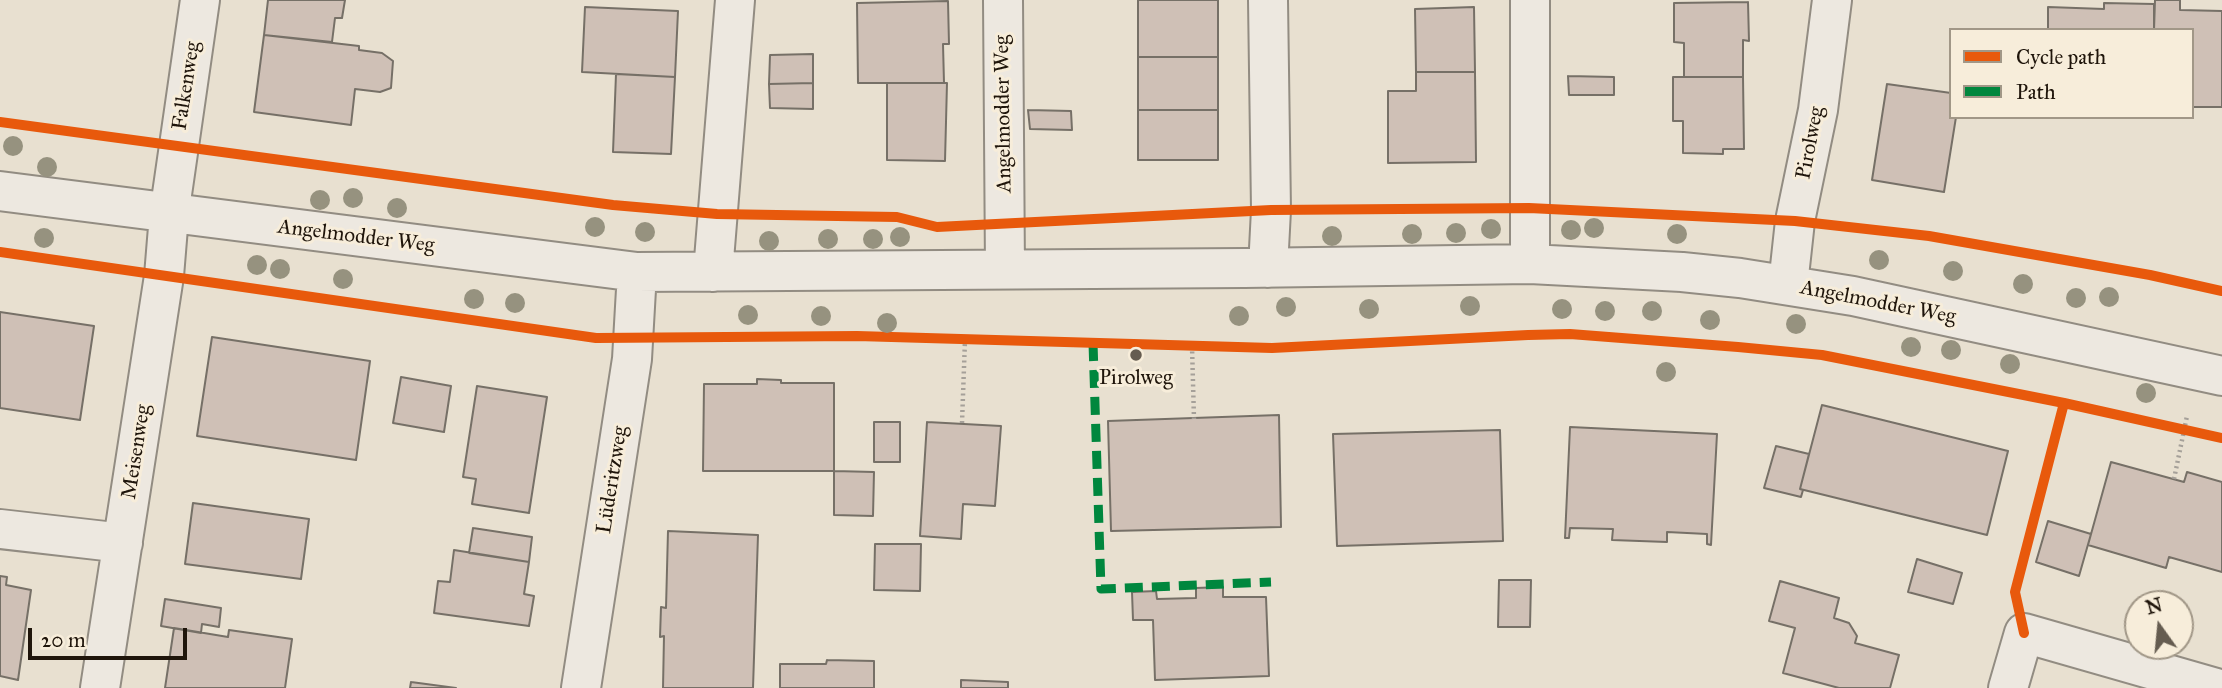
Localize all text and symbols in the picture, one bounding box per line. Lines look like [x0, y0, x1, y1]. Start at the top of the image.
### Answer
legend [1949, 28, 2194, 119]
street label: Angelmodder Weg [990, 35, 1018, 193]
street label: Falkenweg [168, 40, 206, 132]
text: Cycle path [2016, 44, 2106, 70]
text: Path [2016, 79, 2056, 105]
street label: Pirolweg [1792, 104, 1830, 182]
street label: Angelmodder Weg [276, 215, 436, 259]
street label: Angelmodder Weg [1798, 276, 1958, 330]
marker: Pirolweg [1128, 347, 1144, 363]
place label: Pirolweg [1099, 366, 1173, 392]
street label: Meisenweg [117, 403, 157, 501]
street label: Lüderitzweg [592, 424, 634, 536]
north arrow [2124, 590, 2194, 660]
text: N [2143, 593, 2165, 619]
scale bar [32, 614, 191, 658]
text: 20 m [41, 627, 86, 653]

